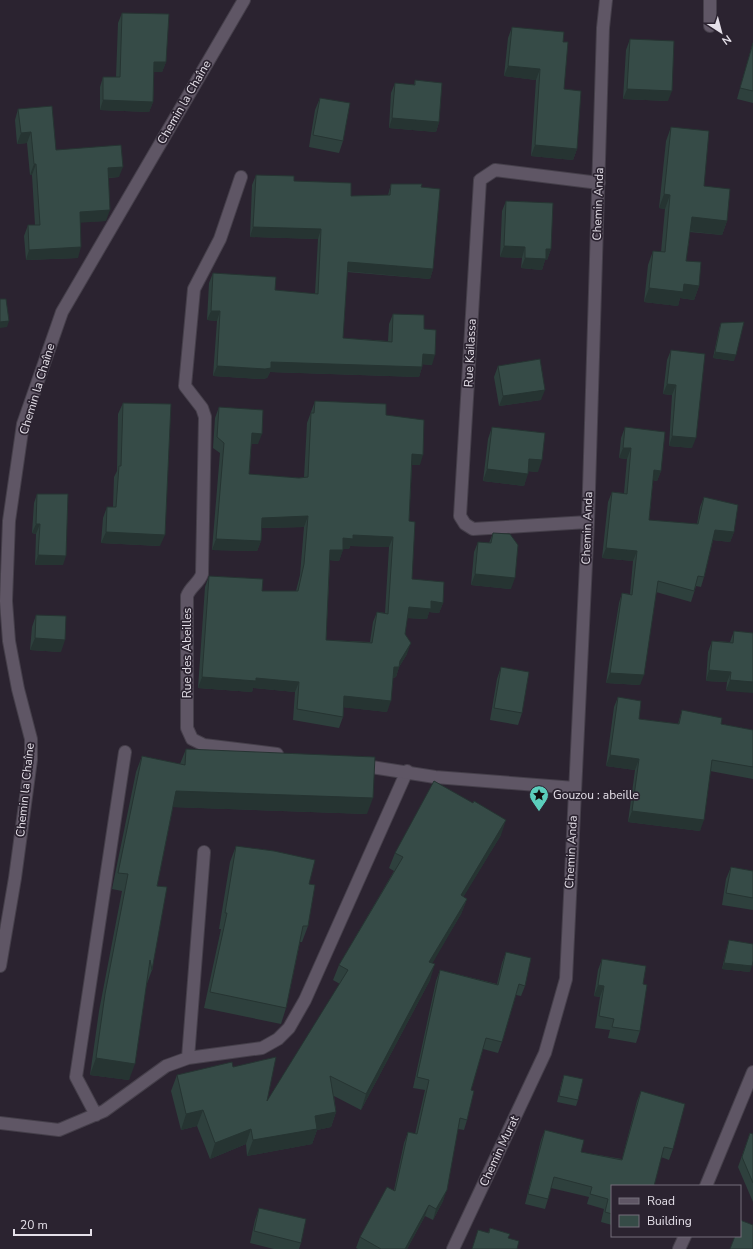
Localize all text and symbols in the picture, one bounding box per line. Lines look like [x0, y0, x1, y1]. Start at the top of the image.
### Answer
north arrow [701, 12, 741, 52]
text: N [719, 31, 734, 48]
street label: Chemin la Chaîne [153, 57, 215, 147]
street label: Chemin Anda [589, 167, 607, 241]
street label: Rue Kailassa [460, 318, 480, 388]
street label: Chemin la Chaîne [16, 341, 58, 437]
street label: Chemin Anda [578, 491, 596, 565]
street label: Rue des Abeilles [179, 607, 195, 698]
street label: Chemin la Chaîne [12, 742, 38, 838]
place icon: Gouzou : abeille [528, 784, 550, 812]
place label: Gouzou : abeille [553, 787, 639, 803]
street label: Chemin Anda [561, 815, 581, 889]
street label: Chemin Murat [476, 1112, 523, 1189]
legend [611, 1185, 741, 1237]
text: Road [647, 1193, 675, 1209]
scale bar [14, 1211, 91, 1237]
text: Building [647, 1213, 692, 1229]
text: 20 m [20, 1217, 48, 1233]

